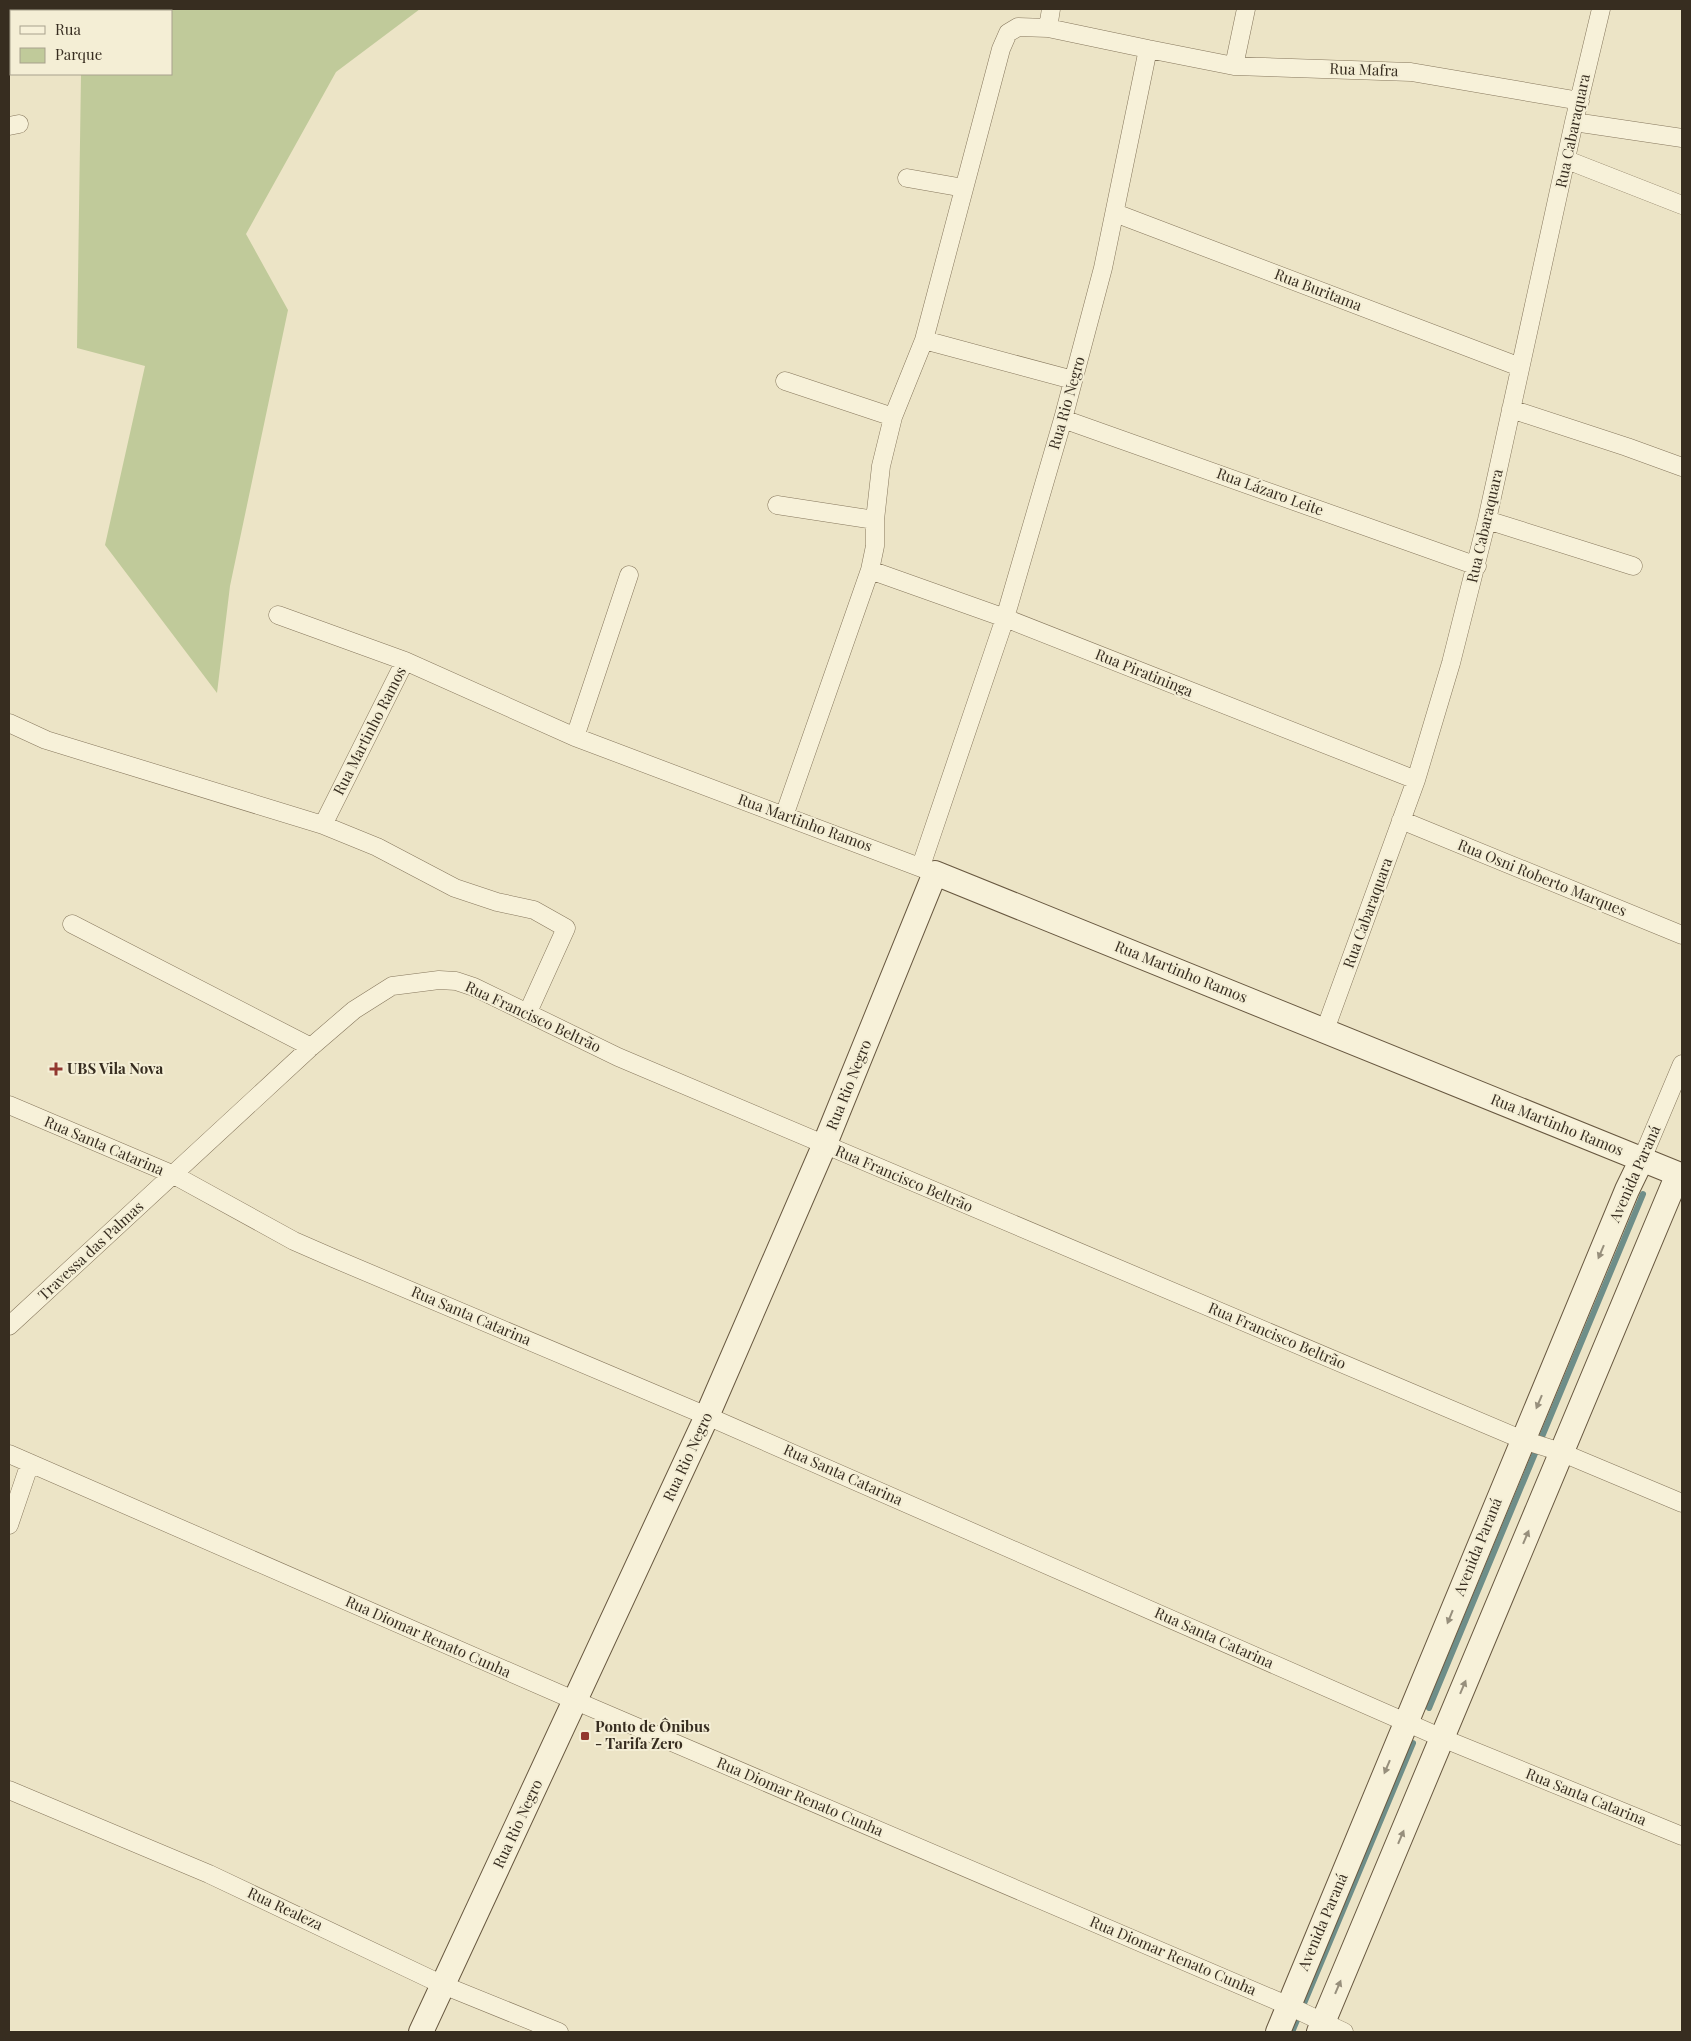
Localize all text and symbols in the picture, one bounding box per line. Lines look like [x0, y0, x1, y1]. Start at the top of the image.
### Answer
legend [10, 10, 172, 75]
text: Rua [55, 19, 81, 39]
text: Parque [55, 44, 102, 64]
street label: Rua Mafra [1329, 58, 1399, 80]
street label: Rua Cabaraquara [1550, 71, 1594, 190]
street label: Rua Buritama [1272, 263, 1365, 315]
street label: Rua Rio Negro [1043, 354, 1089, 452]
street label: Rua Lázaro Leite [1214, 462, 1327, 520]
street label: Rua Cabaraquara [1461, 466, 1507, 585]
street label: Rua Piratininga [1092, 643, 1197, 701]
street label: Rua Martinho Ramos [328, 663, 410, 798]
street label: Rua Martinho Ramos [735, 788, 875, 856]
street label: Rua Osni Roberto Marques [1455, 834, 1630, 920]
street label: Rua Cabaraquara [1338, 854, 1396, 971]
street label: Rua Martinho Ramos [1112, 935, 1251, 1007]
street label: Rua Francisco Beltrão [462, 976, 605, 1056]
street label: Rua Rio Negro [821, 1036, 875, 1133]
place label: UBS Vila Nova [67, 1058, 164, 1078]
marker: UBS Vila Nova [49, 1062, 63, 1076]
street label: Rua Martinho Ramos [1488, 1088, 1627, 1160]
street label: Rua Santa Catarina [41, 1111, 168, 1180]
street label: Avenida Paraná [1603, 1122, 1665, 1226]
street label: Rua Francisco Beltrão [833, 1140, 976, 1216]
street label: Travessa das Palmas [33, 1196, 147, 1304]
one-way arrow [1597, 1245, 1605, 1260]
street label: Rua Santa Catarina [408, 1281, 535, 1350]
street label: Rua Francisco Beltrão [1206, 1297, 1349, 1373]
one-way arrow [1534, 1395, 1542, 1409]
street label: Rua Rio Negro [658, 1409, 716, 1504]
street label: Rua Santa Catarina [781, 1439, 907, 1510]
street label: Avenida Paraná [1448, 1494, 1506, 1600]
one-way arrow [1522, 1530, 1530, 1544]
street label: Rua Diomar Renato Cunha [343, 1591, 515, 1682]
street label: Rua Santa Catarina [1152, 1602, 1278, 1673]
one-way arrow [1445, 1609, 1453, 1624]
one-way arrow [1459, 1679, 1467, 1694]
place label: Ponto de Ônibus - Tarifa Zero [595, 1716, 710, 1753]
marker: Ponto de Ônibus - Tarifa Zero [579, 1730, 591, 1742]
street label: Rua Diomar Renato Cunha [714, 1752, 887, 1840]
one-way arrow [1383, 1760, 1391, 1774]
street label: Rua Santa Catarina [1523, 1763, 1650, 1830]
street label: Rua Rio Negro [488, 1776, 546, 1871]
one-way arrow [1397, 1830, 1405, 1844]
street label: Avenida Paraná [1292, 1869, 1352, 1974]
street label: Rua Realeza [245, 1882, 327, 1934]
street label: Rua Diomar Renato Cunha [1087, 1911, 1260, 1999]
one-way arrow [1334, 1979, 1342, 1994]

